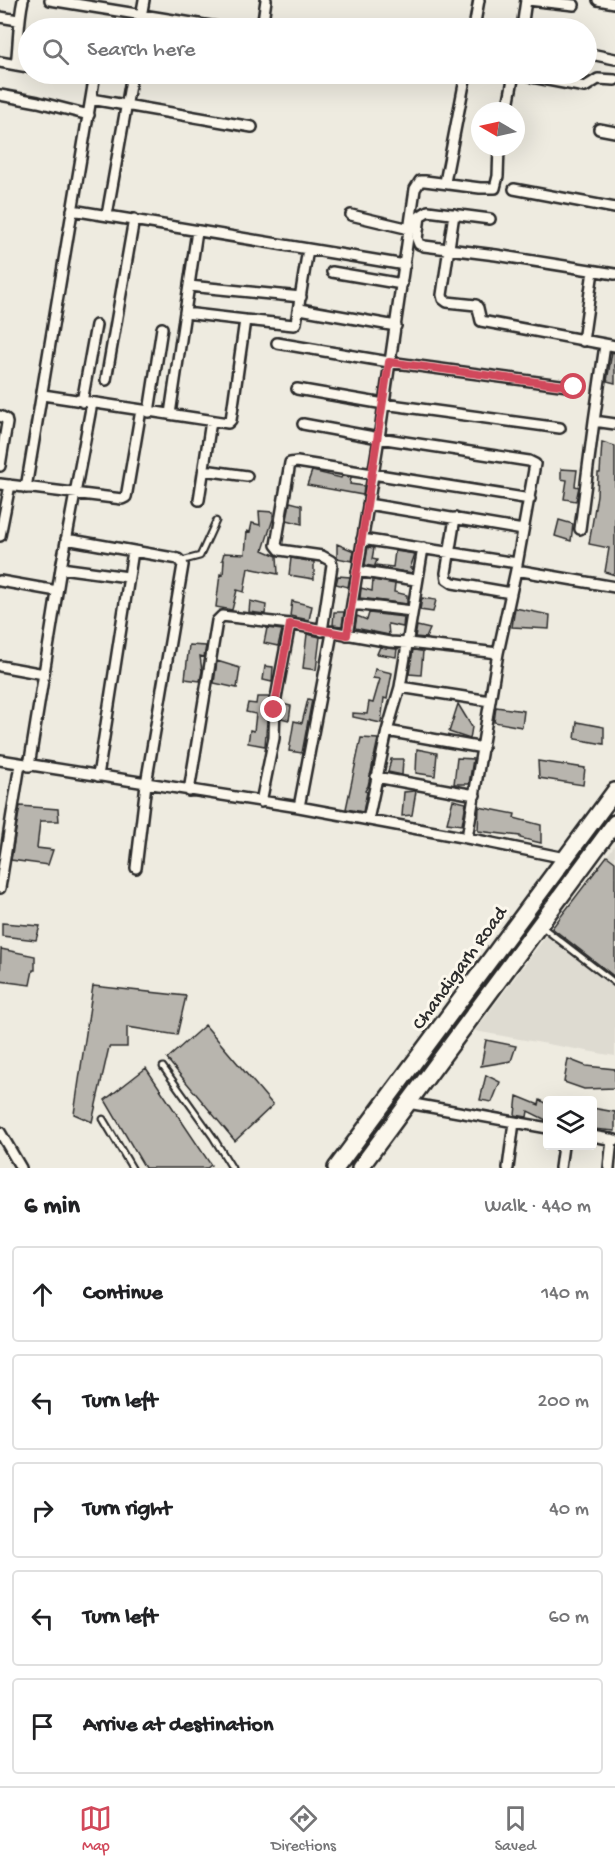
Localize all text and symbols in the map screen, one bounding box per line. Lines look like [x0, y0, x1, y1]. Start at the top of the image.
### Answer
search box [18, 18, 597, 84]
icon: search [39, 35, 72, 68]
text: Search here [87, 38, 195, 64]
north arrow [471, 102, 525, 156]
route start [560, 373, 586, 399]
route end [260, 696, 286, 722]
street label: Chandigarh Road [408, 901, 515, 1035]
map controls [543, 1096, 597, 1150]
button: layers [543, 1096, 597, 1150]
text: 6 min [24, 1192, 80, 1223]
text: Walk · 440 m [485, 1196, 591, 1219]
icon: ahead [26, 1278, 59, 1311]
text: Continue [83, 1281, 163, 1307]
text: 140 m [541, 1283, 589, 1306]
icon: left [26, 1386, 59, 1419]
text: Turn left [83, 1389, 157, 1415]
text: 200 m [538, 1391, 589, 1414]
icon: right [26, 1494, 59, 1527]
text: Turn right [83, 1497, 171, 1523]
text: 40 m [549, 1499, 589, 1522]
icon: left [26, 1602, 59, 1635]
text: Turn left [83, 1605, 157, 1631]
text: 60 m [549, 1607, 589, 1630]
icon: arrive [26, 1710, 59, 1743]
text: Arrive at destination [83, 1713, 273, 1739]
tab: Map [79, 1802, 112, 1857]
tab: Directions [271, 1802, 336, 1857]
tab: Saved [495, 1802, 536, 1857]

